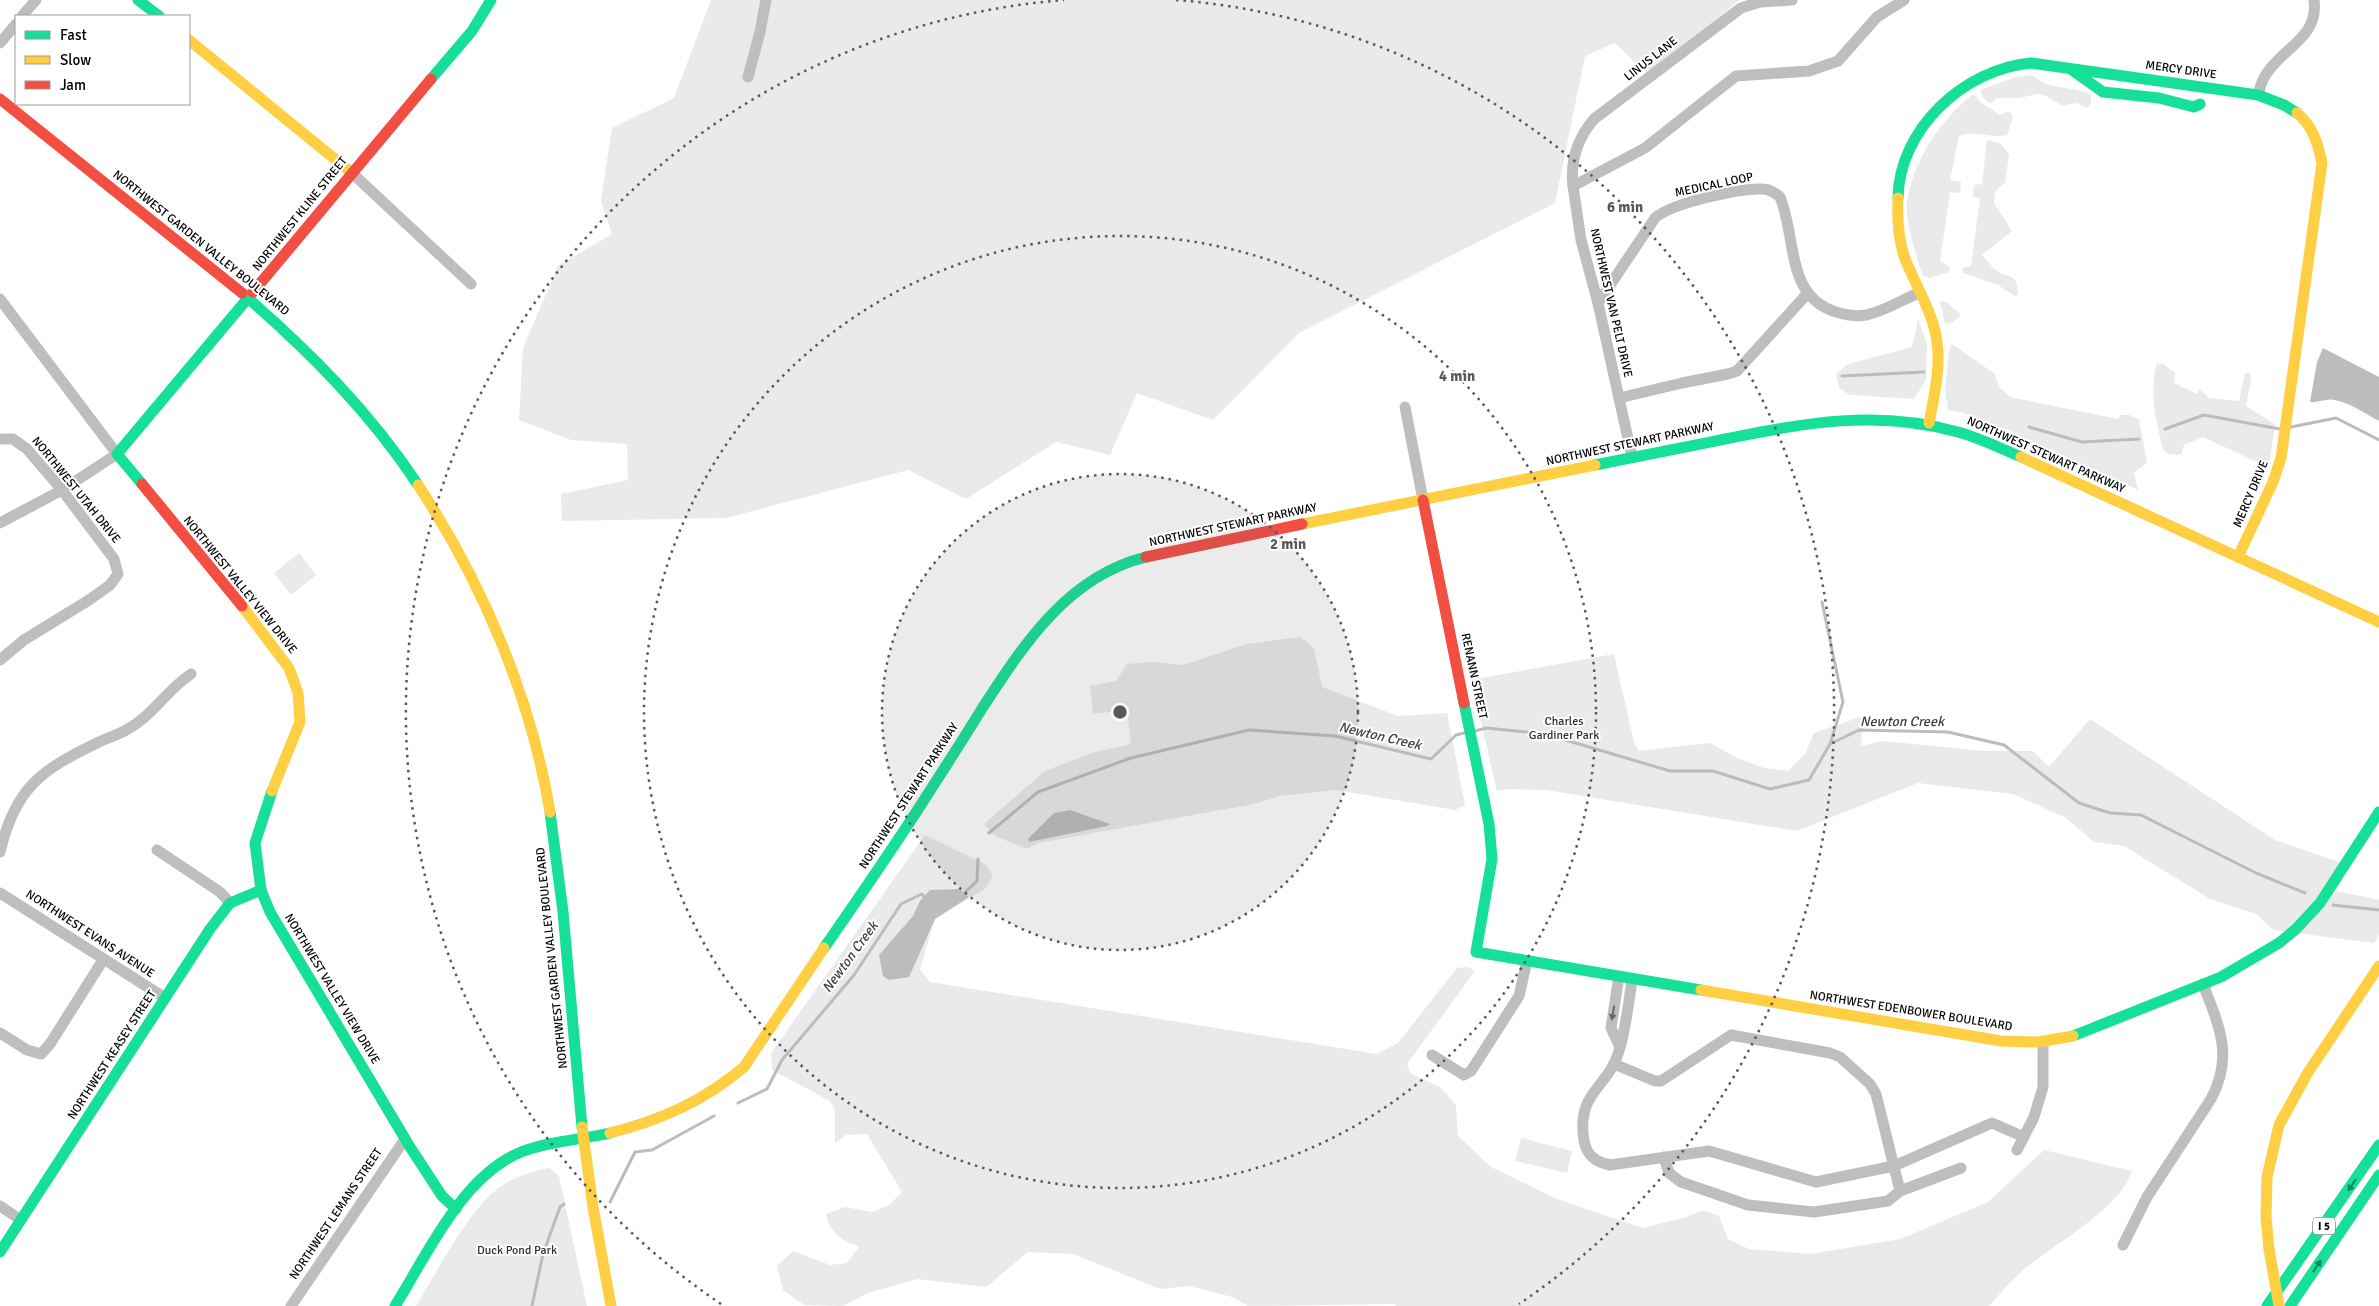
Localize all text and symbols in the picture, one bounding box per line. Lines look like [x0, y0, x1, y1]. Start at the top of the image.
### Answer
legend [15, 15, 190, 105]
text: Fast [60, 26, 87, 44]
street label: LINUS LANE [1621, 33, 1681, 84]
text: Slow [60, 51, 91, 69]
street label: MERCY DRIVE [2144, 58, 2218, 82]
text: Jam [60, 76, 86, 94]
street label: NORTHWEST KLINE STREET [249, 154, 351, 274]
street label: NORTHWEST GARDEN VALLEY BOULEVARD [110, 167, 292, 319]
street label: MEDICAL LOOP [1673, 169, 1755, 201]
text: 6 min [1607, 198, 1643, 216]
street label: NORTHWEST VAN PELT DRIVE [1587, 227, 1636, 379]
text: 4 min [1439, 367, 1475, 385]
street label: NORTHWEST STEWART PARKWAY [1965, 413, 2127, 497]
street label: NORTHWEST STEWART PARKWAY [1545, 419, 1715, 469]
street label: NORTHWEST UTAH DRIVE [28, 434, 124, 546]
street label: MERCY DRIVE [2230, 458, 2272, 530]
street label: NORTHWEST STEWART PARKWAY [1148, 500, 1318, 550]
street label: NORTHWEST VALLEY VIEW DRIVE [180, 513, 300, 657]
text: 2 min [1270, 535, 1306, 553]
street label: RENANN STREET [1458, 632, 1490, 720]
centre of rings [1111, 703, 1129, 721]
water label: Newton Creek [1860, 713, 1946, 730]
park label: Charles Gardiner Park [1529, 714, 1599, 743]
water label: Newton Creek [1337, 718, 1425, 754]
street label: NORTHWEST STEWART PARKWAY [856, 720, 962, 872]
street label: NORTHWEST GARDEN VALLEY BOULEVARD [533, 846, 571, 1069]
street label: NORTHWEST EVANS AVENUE [23, 887, 157, 981]
street label: NORTHWEST VALLEY VIEW DRIVE [281, 911, 383, 1067]
water label: Newton Creek [818, 916, 883, 996]
street label: NORTHWEST KEASEY STREET [64, 987, 160, 1123]
street label: NORTHWEST EDENBOWER BOULEVARD [1809, 988, 2014, 1034]
one-way arrow [1608, 1005, 1616, 1021]
street label: NORTHWEST LEMANS STREET [286, 1145, 386, 1283]
one-way arrow [2347, 1179, 2357, 1192]
road number: I 5 [2313, 1218, 2335, 1234]
park label: Duck Pond Park [477, 1243, 557, 1258]
one-way arrow [2312, 1259, 2322, 1272]

